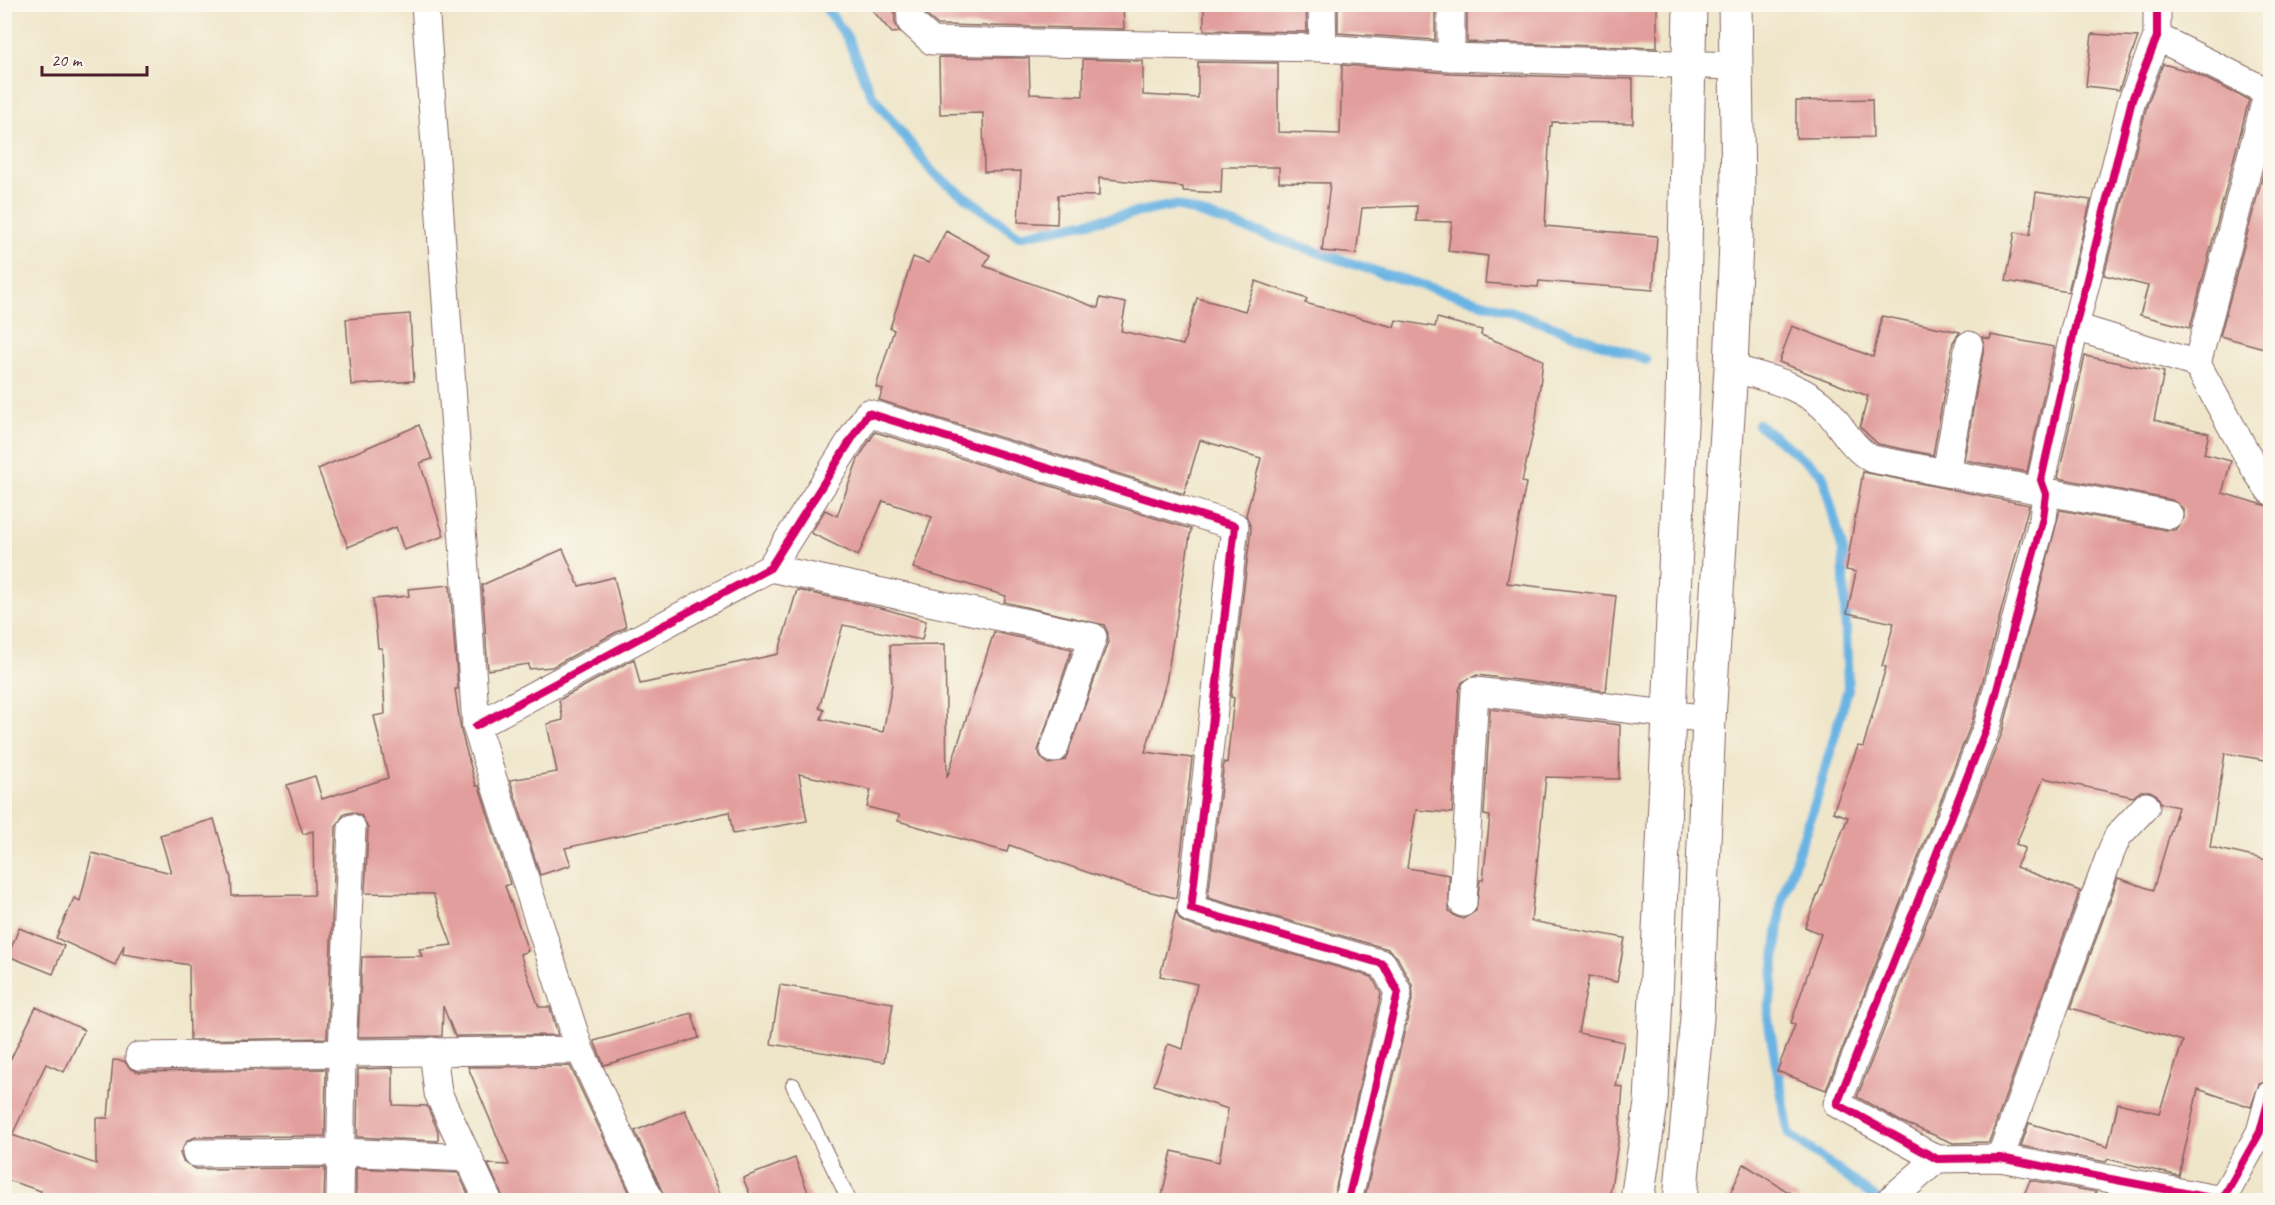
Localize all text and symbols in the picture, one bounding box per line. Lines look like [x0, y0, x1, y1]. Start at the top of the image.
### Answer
scale bar [42, 39, 147, 77]
text: 20 m [51, 49, 84, 71]

